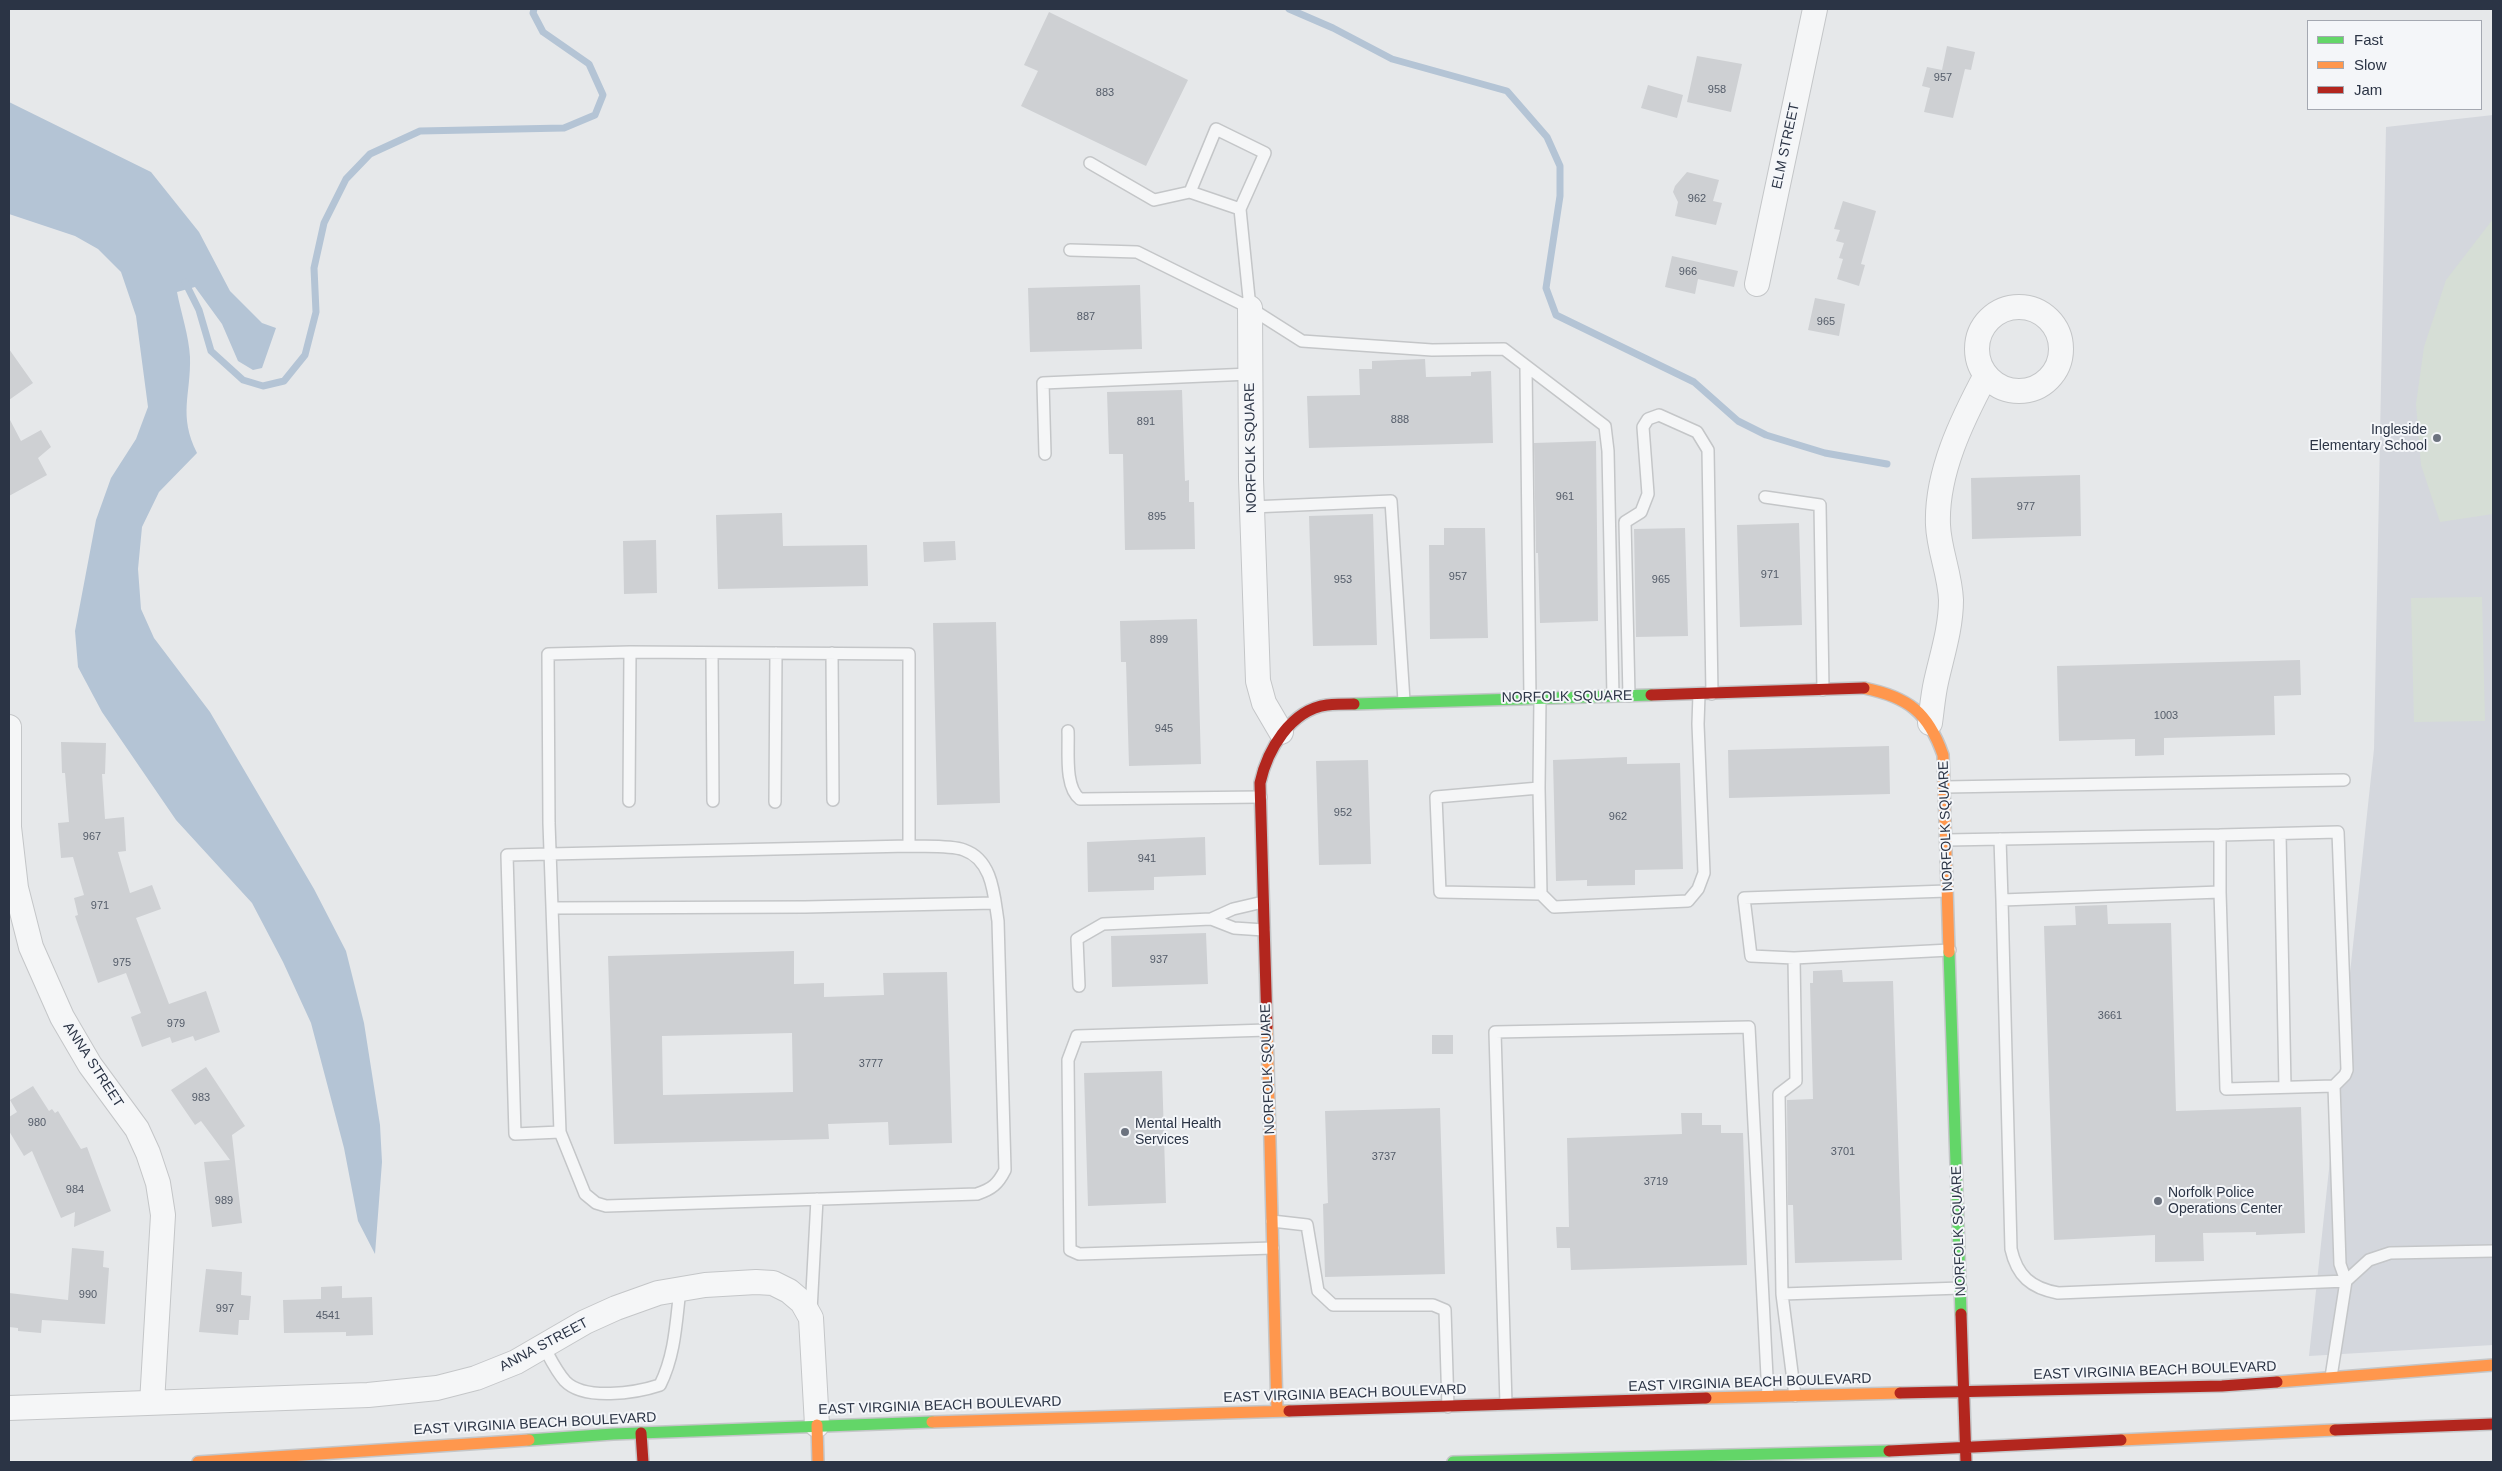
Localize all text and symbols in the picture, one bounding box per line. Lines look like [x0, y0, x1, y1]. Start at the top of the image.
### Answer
legend [2307, 20, 2482, 110]
text: Fast [2354, 31, 2383, 48]
text: Slow [2354, 56, 2387, 73]
house number: 957 [1934, 71, 1952, 85]
text: Jam [2354, 81, 2382, 98]
house number: 958 [1708, 83, 1726, 97]
house number: 883 [1096, 86, 1114, 100]
street label: ELM STREET [1769, 101, 1803, 191]
house number: 962 [1688, 192, 1706, 206]
house number: 966 [1679, 265, 1697, 279]
house number: 887 [1077, 310, 1095, 324]
house number: 965 [1817, 315, 1835, 329]
street label: NORFOLK SQUARE [1241, 383, 1261, 513]
house number: 888 [1391, 413, 1409, 427]
house number: 891 [1137, 415, 1155, 429]
place label: Ingleside Elementary School [2309, 422, 2427, 454]
marker: Ingleside Elementary School [2431, 432, 2443, 444]
house number: 961 [1556, 490, 1574, 504]
house number: 977 [2017, 500, 2035, 514]
house number: 895 [1148, 510, 1166, 524]
house number: 971 [1761, 568, 1779, 582]
house number: 957 [1449, 570, 1467, 584]
house number: 953 [1334, 573, 1352, 587]
house number: 965 [1652, 573, 1670, 587]
house number: 899 [1150, 633, 1168, 647]
street label: NORFOLK SQUARE [1502, 687, 1632, 707]
house number: 1003 [2154, 709, 2178, 723]
house number: 945 [1155, 722, 1173, 736]
street label: NORFOLK SQUARE [1935, 760, 1957, 892]
house number: 952 [1334, 806, 1352, 820]
house number: 962 [1609, 810, 1627, 824]
house number: 967 [83, 830, 101, 844]
house number: 941 [1138, 852, 1156, 866]
house number: 971 [91, 899, 109, 913]
house number: 937 [1150, 953, 1168, 967]
house number: 975 [113, 956, 131, 970]
street label: NORFOLK SQUARE [1257, 1003, 1279, 1135]
house number: 3661 [2098, 1009, 2122, 1023]
house number: 979 [167, 1017, 185, 1031]
street label: ANNA STREET [59, 1019, 127, 1111]
house number: 3777 [859, 1057, 883, 1071]
house number: 983 [192, 1091, 210, 1105]
house number: 980 [28, 1116, 46, 1130]
place label: Mental Health Services [1135, 1116, 1221, 1148]
marker: Mental Health Services [1119, 1126, 1131, 1138]
house number: 3701 [1831, 1145, 1855, 1159]
house number: 3737 [1372, 1150, 1396, 1164]
street label: NORFOLK SQUARE [1948, 1165, 1970, 1297]
house number: 3719 [1644, 1175, 1668, 1189]
house number: 984 [66, 1183, 84, 1197]
place label: Norfolk Police Operations Center [2168, 1185, 2282, 1218]
house number: 989 [215, 1194, 233, 1208]
marker: Norfolk Police Operations Center [2152, 1195, 2164, 1207]
house number: 990 [79, 1288, 97, 1302]
house number: 997 [216, 1302, 234, 1316]
house number: 4541 [316, 1309, 340, 1323]
street label: ANNA STREET [497, 1315, 591, 1375]
street label: EAST VIRGINIA BEACH BOULEVARD [2033, 1358, 2277, 1384]
street label: EAST VIRGINIA BEACH BOULEVARD [1628, 1370, 1872, 1396]
street label: EAST VIRGINIA BEACH BOULEVARD [1223, 1381, 1467, 1407]
street label: EAST VIRGINIA BEACH BOULEVARD [818, 1393, 1062, 1419]
street label: EAST VIRGINIA BEACH BOULEVARD [413, 1409, 657, 1439]

